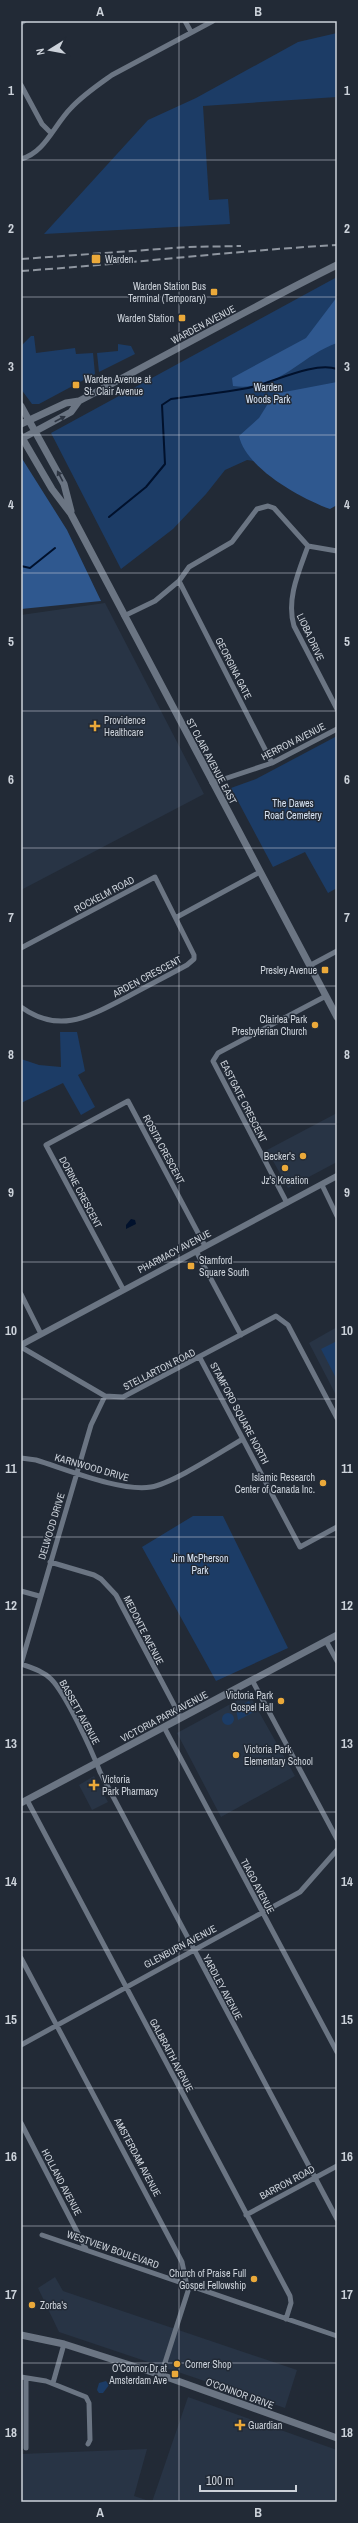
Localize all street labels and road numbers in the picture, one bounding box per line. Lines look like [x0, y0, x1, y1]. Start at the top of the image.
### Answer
street label: WARDEN AVENUE [169, 302, 238, 347]
street label: LIOBA DRIVE [294, 611, 327, 663]
street label: GEORGINA GATE [212, 635, 255, 701]
street label: ST CLAIR AVENUE EAST [183, 716, 240, 806]
street label: HERRON AVENUE [259, 720, 328, 763]
street label: ROCKELM ROAD [72, 873, 137, 916]
street label: ARDEN CRESCENT [110, 953, 184, 1001]
street label: EASTGATE CRESCENT [217, 1058, 270, 1145]
street label: ROSITA CRESCENT [140, 1112, 187, 1186]
street label: DORINE CRESCENT [56, 1154, 105, 1230]
street label: PHARMACY AVENUE [135, 1227, 213, 1276]
street label: STELLARTON ROAD [121, 1346, 198, 1393]
street label: STAMFORD SQUARE NORTH [207, 1360, 272, 1467]
street label: KARNWOOD DRIVE [53, 1451, 130, 1484]
street label: DELWOOD DRIVE [35, 1491, 68, 1561]
street label: MEDONTE AVENUE [121, 1593, 167, 1667]
street label: BASSETT AVENUE [56, 1678, 103, 1747]
street label: VICTORIA PARK AVENUE [118, 1688, 210, 1745]
street label: TIAGO AVENUE [238, 1856, 277, 1916]
street label: GLENBURN AVENUE [142, 1922, 219, 1971]
street label: YARDLEY AVENUE [200, 1952, 245, 2022]
street label: GALBRAITH AVENUE [147, 2016, 196, 2094]
street label: AMSTERDAM AVENUE [111, 2115, 164, 2199]
street label: HOLLAND AVENUE [39, 2147, 85, 2218]
street label: BARRON ROAD [257, 2162, 317, 2203]
street label: WESTVIEW BOULEVARD [65, 2228, 161, 2271]
street label: O'CONNOR DRIVE [204, 2375, 276, 2412]

